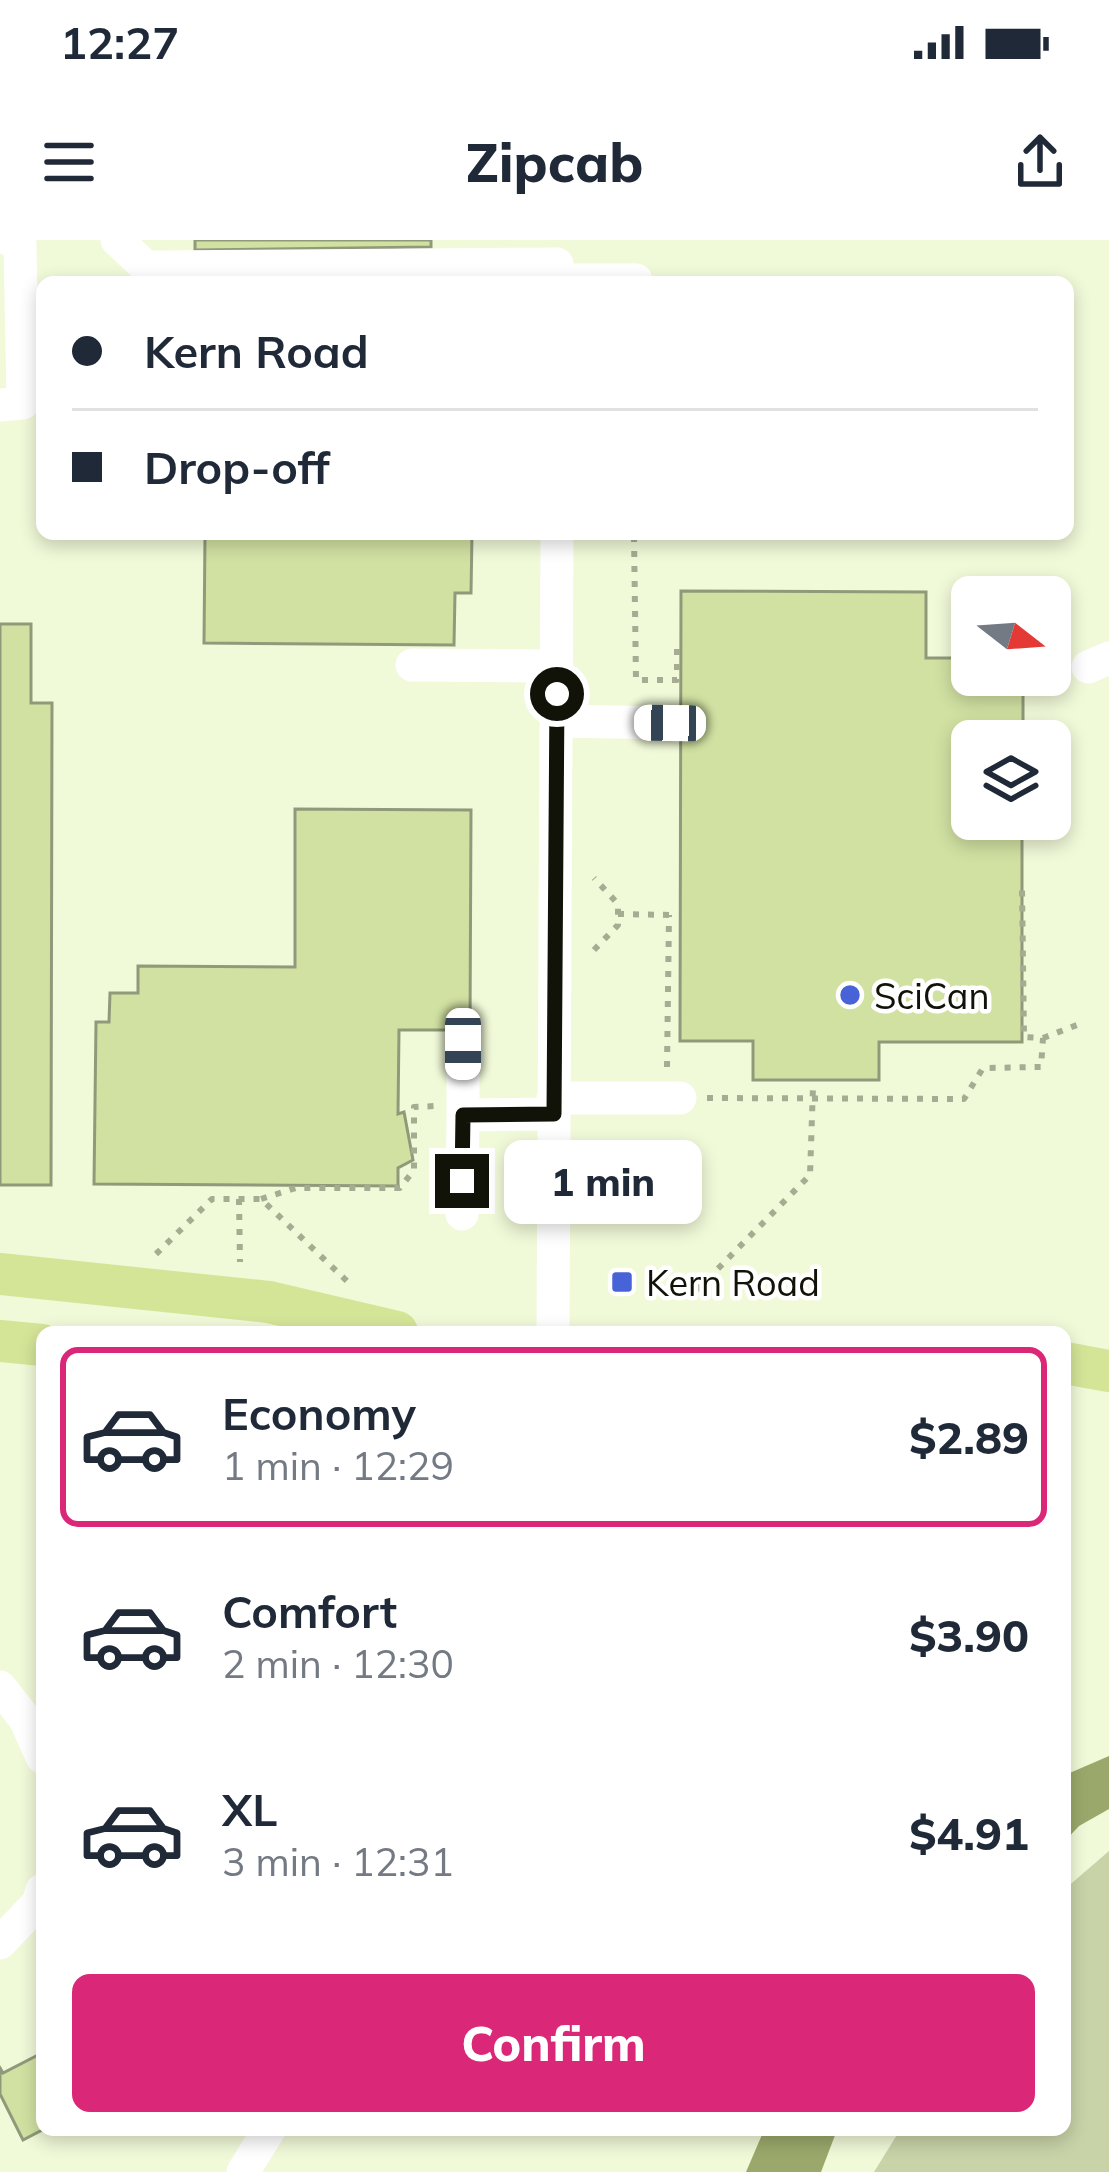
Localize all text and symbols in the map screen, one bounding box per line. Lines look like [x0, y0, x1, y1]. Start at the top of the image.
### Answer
text: 12:27 [60, 14, 179, 70]
text: Zipcab [466, 128, 643, 196]
icon: menu [36, 129, 102, 195]
icon: share [1007, 129, 1073, 195]
text: Kern Road [144, 323, 369, 379]
text: Drop-off [144, 439, 330, 495]
north arrow [951, 576, 1071, 696]
map controls [951, 576, 1071, 840]
route start [530, 667, 584, 721]
car [634, 704, 706, 742]
button: layers [951, 720, 1071, 840]
place label: SciCan [874, 973, 990, 1018]
marker: SciCan [837, 982, 863, 1008]
car [445, 1008, 481, 1080]
callout: 1 min [504, 1139, 702, 1223]
route end [435, 1154, 489, 1208]
text: 1 min [551, 1157, 655, 1206]
place label: Kern Road [646, 1260, 820, 1305]
marker: Kern Road [609, 1269, 635, 1295]
icon: car [78, 1383, 186, 1491]
text: Economy [222, 1385, 416, 1441]
text: $2.89 [909, 1409, 1029, 1465]
text: 1 min · 12:29 [222, 1441, 454, 1490]
icon: car [78, 1581, 186, 1689]
text: Comfort [222, 1583, 397, 1639]
text: $3.90 [909, 1607, 1029, 1663]
text: 2 min · 12:30 [222, 1639, 454, 1688]
icon: car [78, 1779, 186, 1887]
text: XL [222, 1781, 277, 1837]
text: $4.91 [909, 1805, 1029, 1861]
text: 3 min · 12:31 [222, 1837, 454, 1886]
button: Confirm [72, 1974, 1035, 2112]

